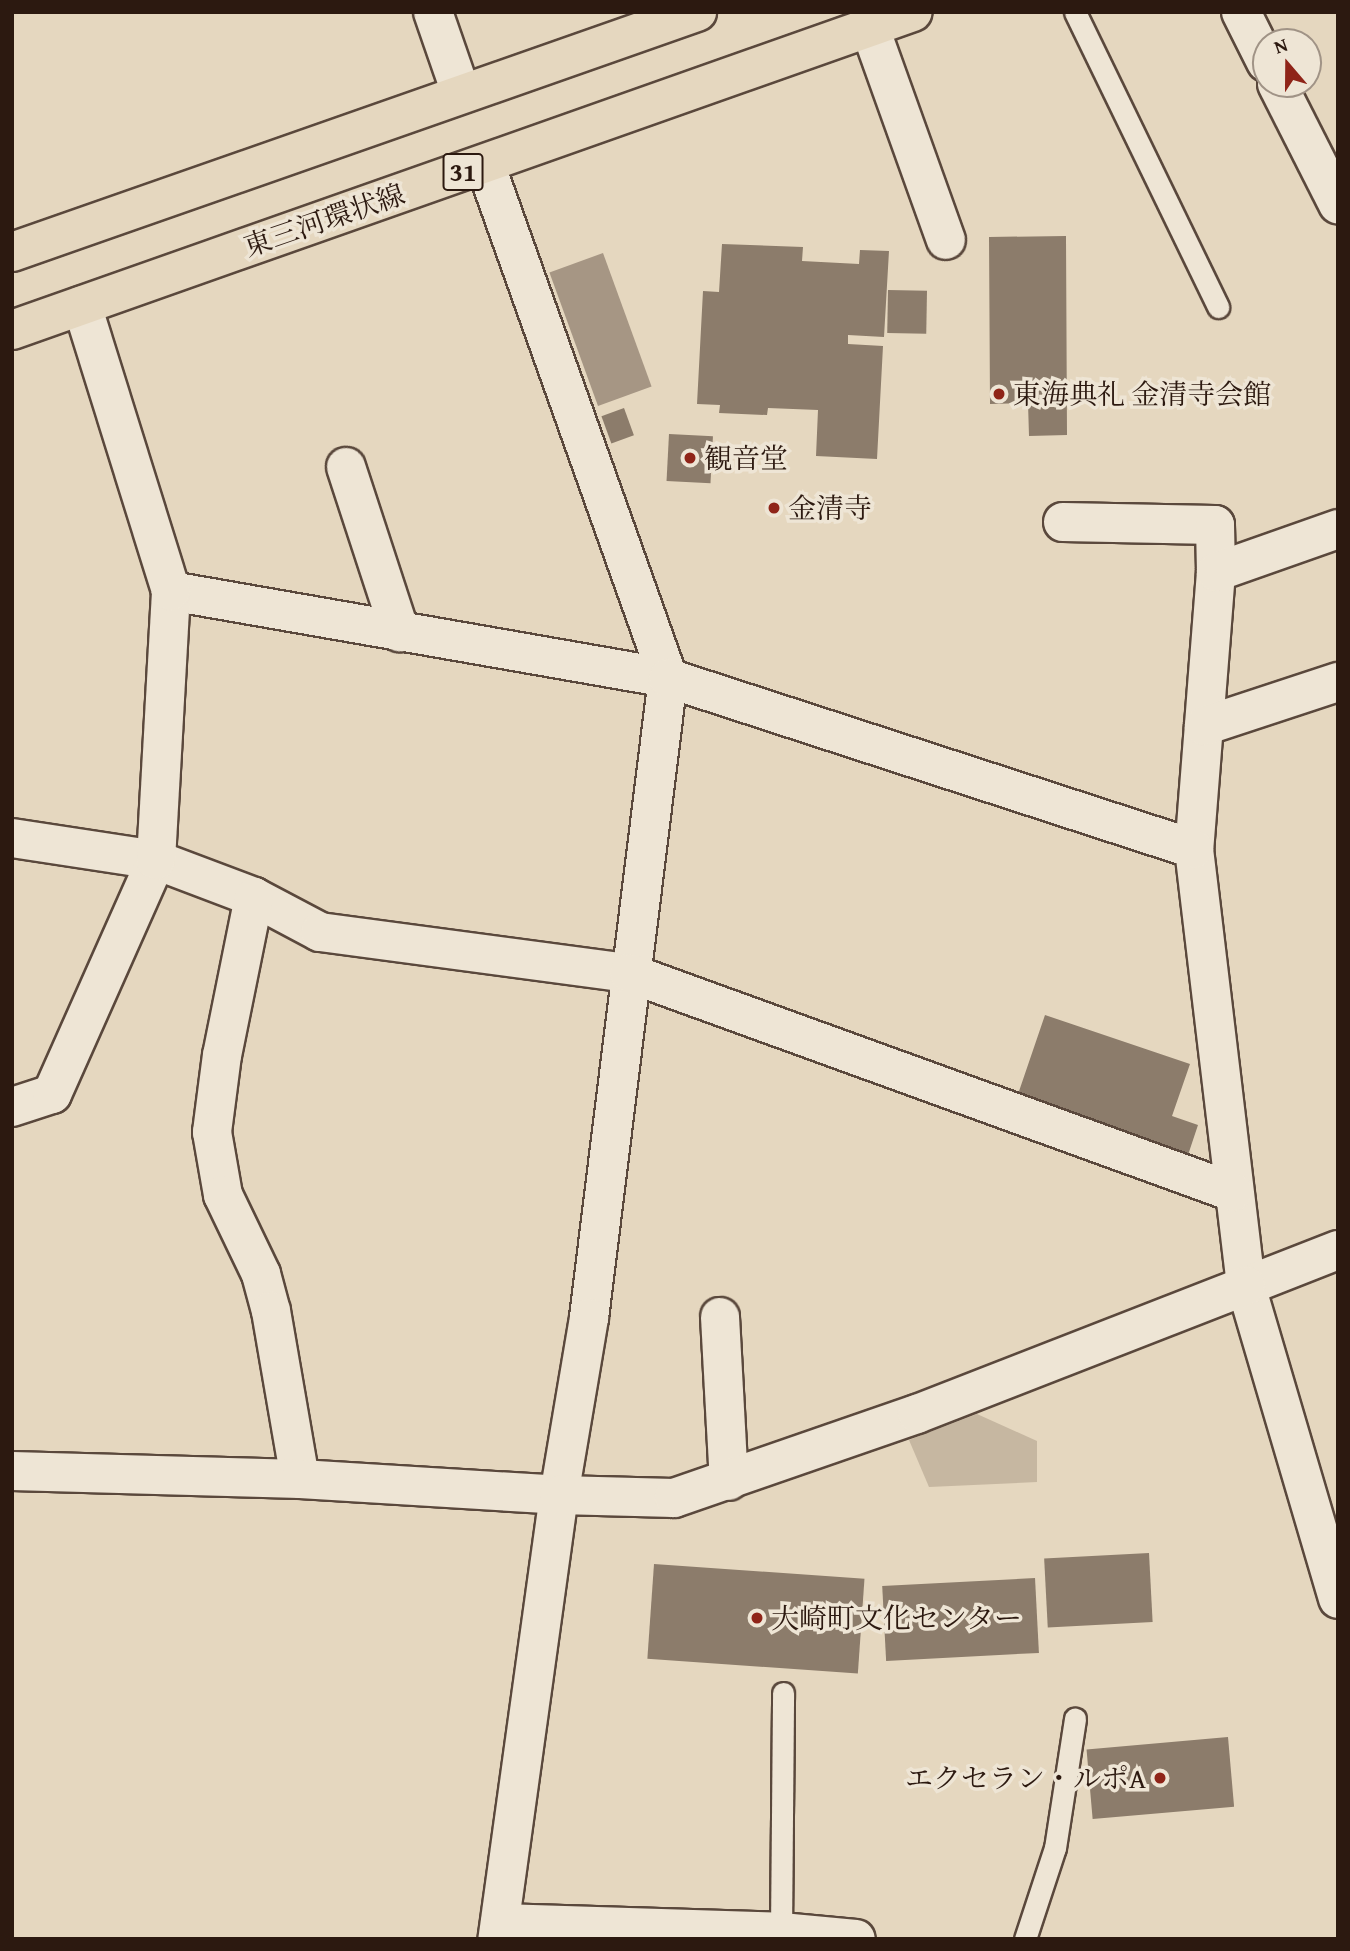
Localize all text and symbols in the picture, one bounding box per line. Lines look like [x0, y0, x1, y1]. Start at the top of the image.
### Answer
north arrow [1252, 28, 1322, 98]
text: N [1270, 30, 1291, 60]
road number: 31 [442, 150, 484, 195]
street label: 東三河環状線 [239, 177, 409, 263]
place label: 東海典礼 金清寺会館 [1013, 377, 1271, 411]
marker: 東海典礼 金清寺会館 [991, 386, 1007, 402]
place label: 観音堂 [704, 441, 788, 475]
marker: 観音堂 [682, 450, 698, 466]
place label: 金清寺 [788, 491, 872, 525]
marker: 金清寺 [766, 500, 782, 516]
place label: 大崎町文化センター [771, 1601, 1023, 1635]
marker: 大崎町文化センター [749, 1610, 765, 1626]
place label: エクセラン・ルポA [905, 1761, 1146, 1795]
marker: エクセラン・ルポA [1152, 1770, 1168, 1786]

